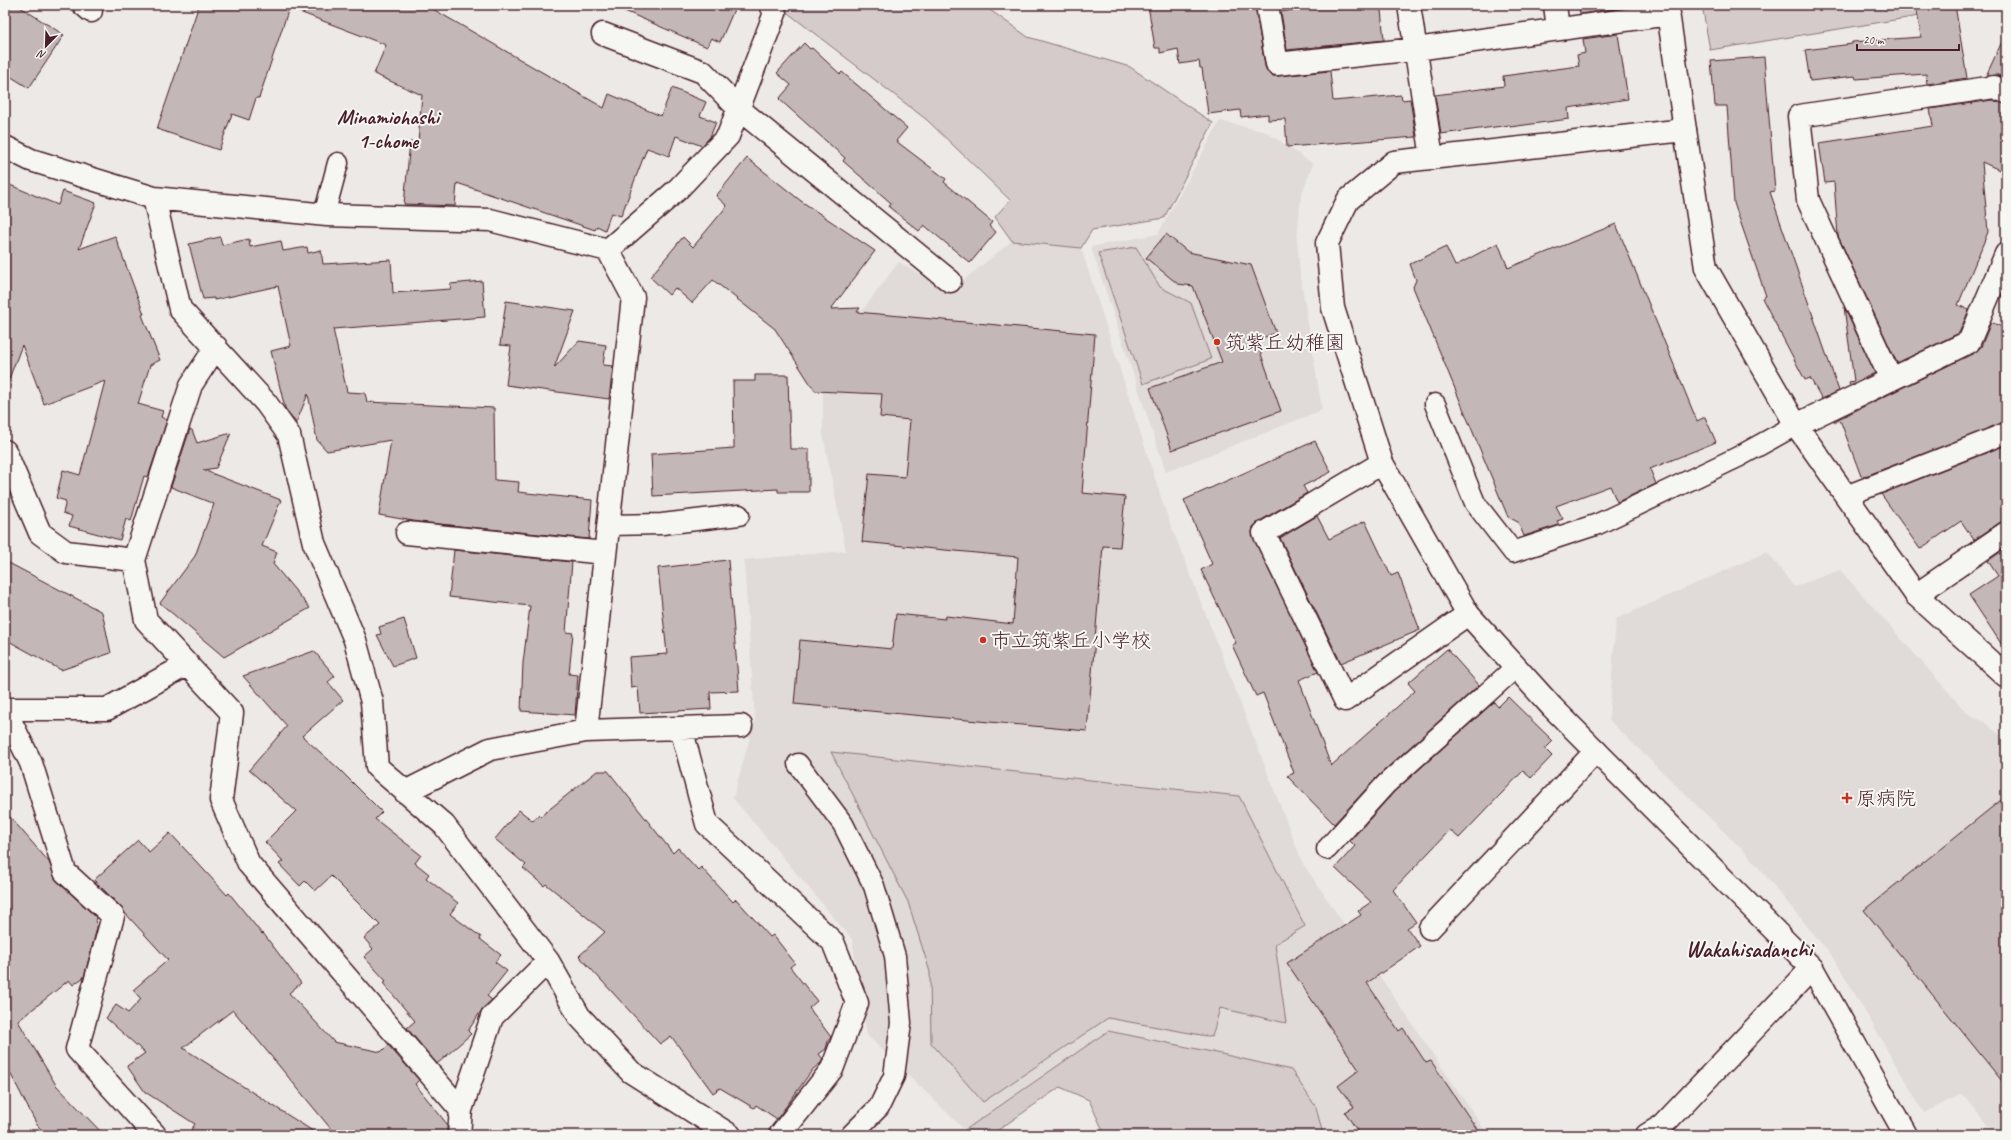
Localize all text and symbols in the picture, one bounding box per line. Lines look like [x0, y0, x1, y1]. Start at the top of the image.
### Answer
north arrow [26, 26, 66, 66]
scale bar [1857, 26, 1959, 52]
text: 20 m [1863, 32, 1885, 48]
text: N [34, 47, 48, 63]
district label: Minamiohashi 1-chome [337, 104, 442, 154]
place label: 筑紫丘幼稚園 [1225, 330, 1345, 355]
marker: 筑紫丘幼稚園 [1212, 337, 1222, 347]
place label: 市立筑紫丘小学校 [991, 628, 1151, 653]
marker: 市立筑紫丘小学校 [978, 635, 988, 645]
place label: 原病院 [1856, 786, 1916, 811]
marker: 原病院 [1841, 792, 1853, 804]
district label: Wakahisadanchi [1686, 936, 1815, 964]

